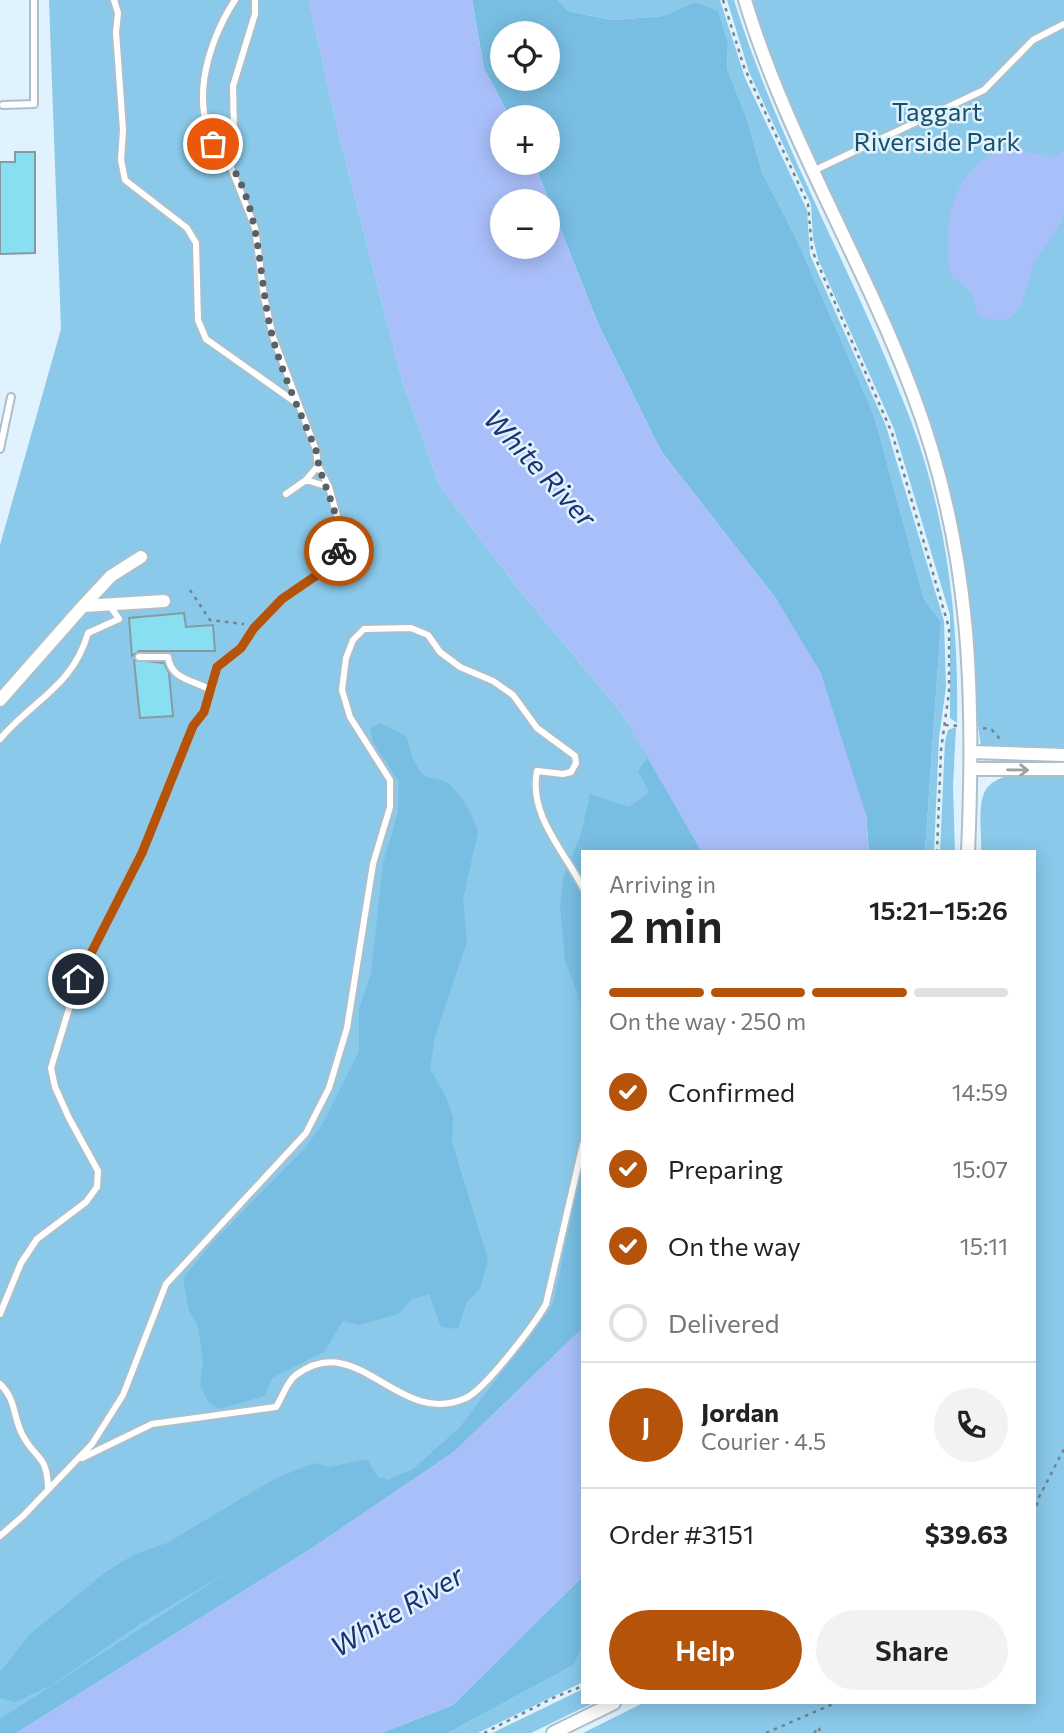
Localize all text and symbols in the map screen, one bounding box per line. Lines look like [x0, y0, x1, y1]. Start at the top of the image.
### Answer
map controls [490, 21, 560, 259]
button: locate [490, 21, 560, 91]
park label: Taggart Riverside Park [853, 95, 1021, 156]
button: + [490, 105, 560, 175]
pin [183, 114, 243, 174]
icon: bag [194, 125, 232, 163]
button: − [490, 189, 560, 259]
water label: White River [477, 401, 605, 534]
courier [304, 516, 374, 586]
icon: bike [320, 532, 358, 570]
one-way arrow [1006, 764, 1029, 777]
text: Arriving in [609, 870, 716, 898]
text: 15:21–15:26 [869, 894, 1008, 925]
text: 2 min [609, 896, 723, 952]
pin [48, 949, 108, 1009]
icon: home [59, 960, 97, 998]
text: On the way · 250 m [609, 1007, 806, 1035]
icon: check [609, 1073, 647, 1111]
text: Confirmed [668, 1076, 795, 1107]
text: 14:59 [952, 1078, 1008, 1106]
icon: check [609, 1150, 647, 1188]
text: Preparing [668, 1153, 783, 1184]
text: 15:07 [952, 1155, 1008, 1183]
icon: check [609, 1227, 647, 1265]
text: On the way [668, 1230, 801, 1261]
text: 15:11 [960, 1232, 1008, 1260]
text: Delivered [668, 1307, 779, 1338]
button: phone [934, 1388, 1008, 1462]
text: Jordan [701, 1396, 779, 1427]
text: J [642, 1410, 650, 1441]
text: Courier · 4.5 [701, 1427, 826, 1455]
text: Order #3151 [609, 1518, 754, 1549]
text: $39.63 [925, 1518, 1008, 1549]
water label: White River [324, 1557, 470, 1663]
button: Help [609, 1610, 802, 1690]
button: Share [816, 1610, 1008, 1690]

